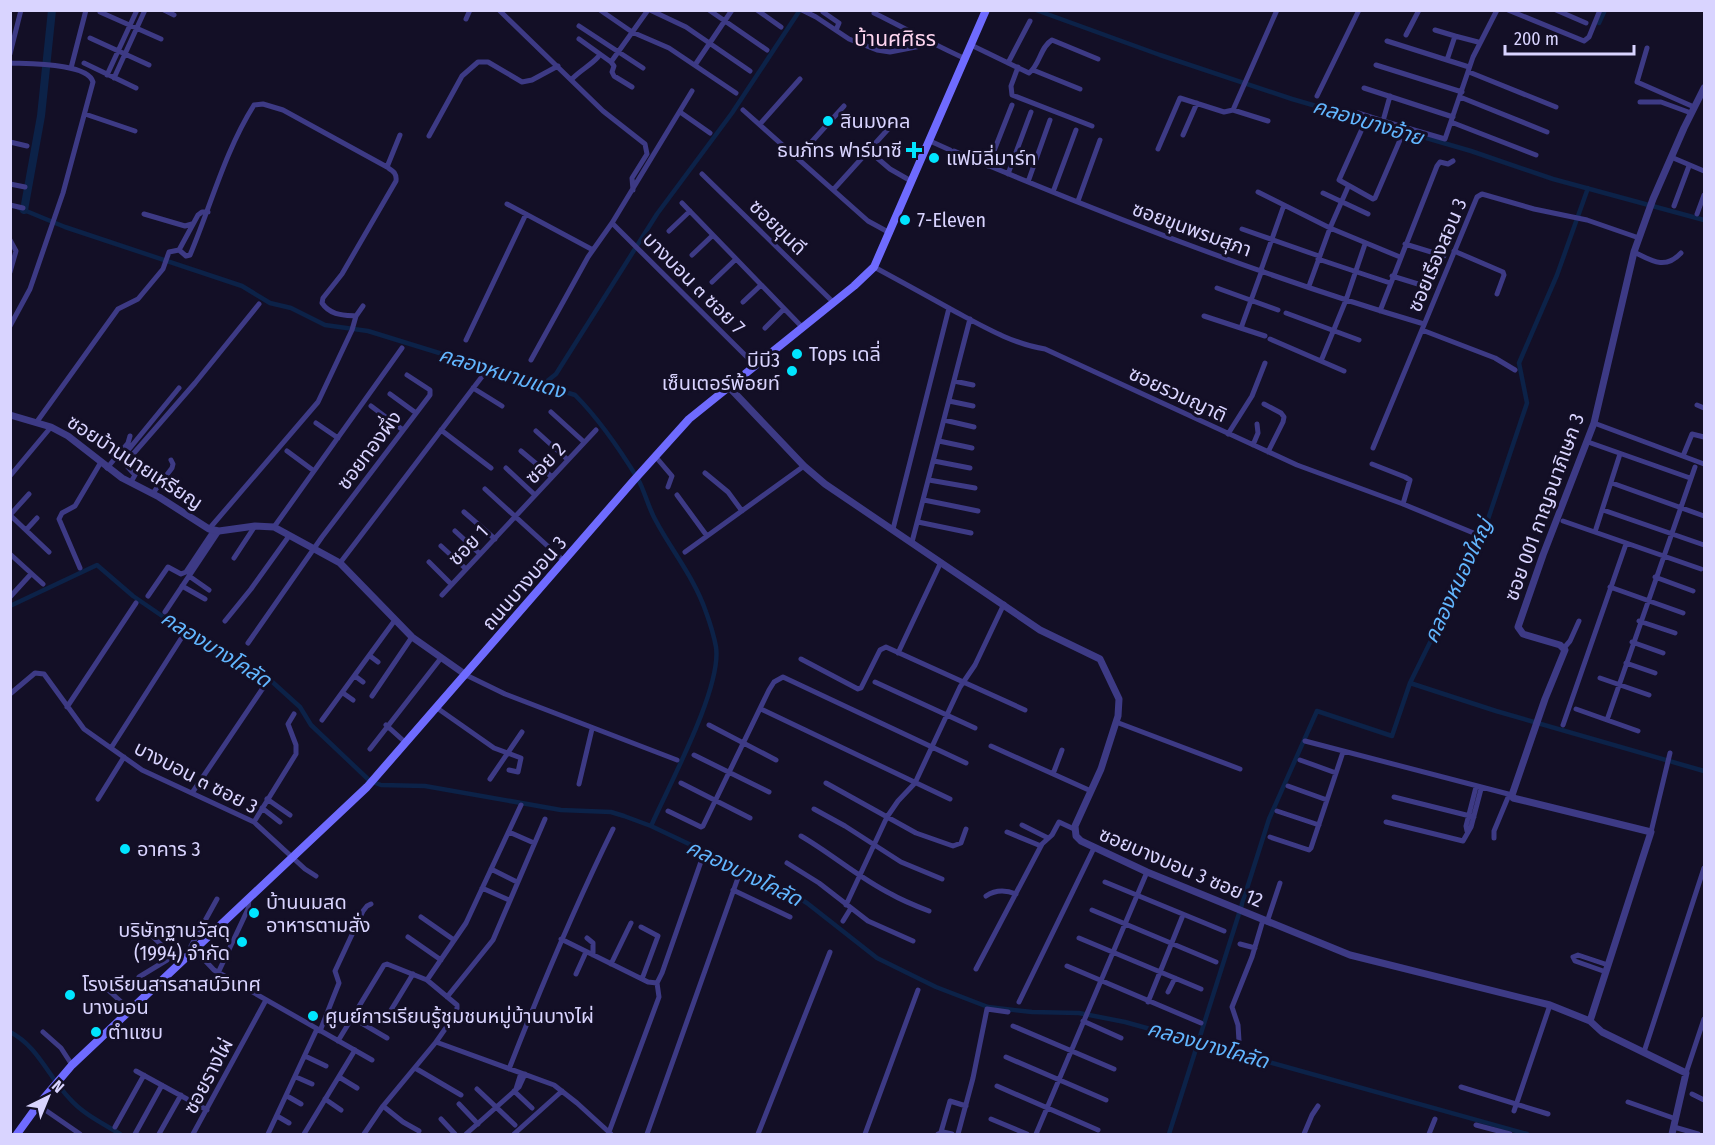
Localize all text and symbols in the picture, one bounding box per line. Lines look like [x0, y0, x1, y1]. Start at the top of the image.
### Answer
scale bar [1505, 18, 1634, 56]
district label: บ้านศศิธร [854, 26, 936, 52]
text: 200 m [1514, 28, 1559, 50]
water label: คลองบางอ้าย [1310, 93, 1428, 152]
place label: สินมงคล [840, 109, 910, 133]
marker: สินมงคล [821, 114, 835, 128]
place label: ธนภัทร ฟาร์มาซี [777, 138, 902, 162]
marker: ธนภัทร ฟาร์มาซี [907, 143, 921, 157]
place label: แฟมิลี่มาร์ท [946, 144, 1037, 170]
marker: แฟมิลี่มาร์ท [927, 151, 941, 165]
street label: ซอยขุนดี [744, 194, 812, 260]
street label: ซอยเรืองสอน 3 [1402, 195, 1472, 315]
street label: ซอยขุนพรมสุภา [1129, 196, 1255, 262]
place label: 7-Eleven [917, 208, 986, 232]
marker: 7-Eleven [898, 213, 912, 227]
street label: บางบอน ๓ ซอย 7 [638, 227, 750, 339]
place label: Tops เดลี่ [809, 340, 881, 366]
water label: คลองหนามแดง [436, 341, 570, 405]
marker: Tops เดลี่ [790, 347, 804, 361]
place label: บีบี3 เซ็นเตอร์พ้อยท์ [662, 348, 780, 395]
street label: ซอยรวมญาติ [1125, 361, 1231, 427]
marker: บีบี3 เซ็นเตอร์พ้อยท์ [785, 364, 799, 378]
street label: ซอยทองผึ่ง [330, 405, 406, 494]
street label: ซอยบ้านนายเหรียญ [63, 409, 207, 515]
street label: ซอย 001 กาญจนาภิเษก 3 [1499, 410, 1589, 604]
street label: ซอย 2 [520, 437, 570, 489]
water label: คลองหนองใหญ่ [1418, 512, 1499, 647]
street label: ซอย 1 [443, 520, 493, 570]
street label: ถนนบางบอน 3 [477, 531, 571, 635]
water label: คลองบางโคลัด [156, 605, 277, 694]
street label: บางบอน ๓ ซอย 3 [130, 736, 262, 818]
street label: ซอยบางบอน 3 ซอย 12 [1096, 822, 1267, 912]
water label: คลองบางโคลัด [682, 834, 807, 912]
place label: อาคาร 3 [137, 837, 200, 861]
marker: อาคาร 3 [118, 842, 132, 856]
place label: บ้านนมสด อาหารตามสั่ง [266, 890, 371, 937]
marker: บ้านนมสด อาหารตามสั่ง [247, 906, 261, 920]
place label: บริษัทฐานวัสดุ (1994) จำกัด [118, 918, 230, 965]
marker: บริษัทฐานวัสดุ (1994) จำกัด [235, 935, 249, 949]
place label: โรงเรียนสารสาสน์วิเทศ บางบอน [82, 972, 261, 1019]
marker: โรงเรียนสารสาสน์วิเทศ บางบอน [63, 988, 77, 1002]
place label: ศูนย์การเรียนรู้ชุมชนหมู่บ้านบางไผ่ [325, 1004, 594, 1029]
marker: ศูนย์การเรียนรู้ชุมชนหมู่บ้านบางไผ่ [306, 1009, 320, 1023]
water label: คลองบางโคลัด [1144, 1015, 1273, 1075]
place label: ตำแซบ [108, 1020, 163, 1044]
marker: ตำแซบ [89, 1025, 103, 1039]
street label: ซอยรางไผ่ [178, 1034, 238, 1118]
north arrow [18, 1067, 78, 1127]
text: N [48, 1076, 68, 1097]

